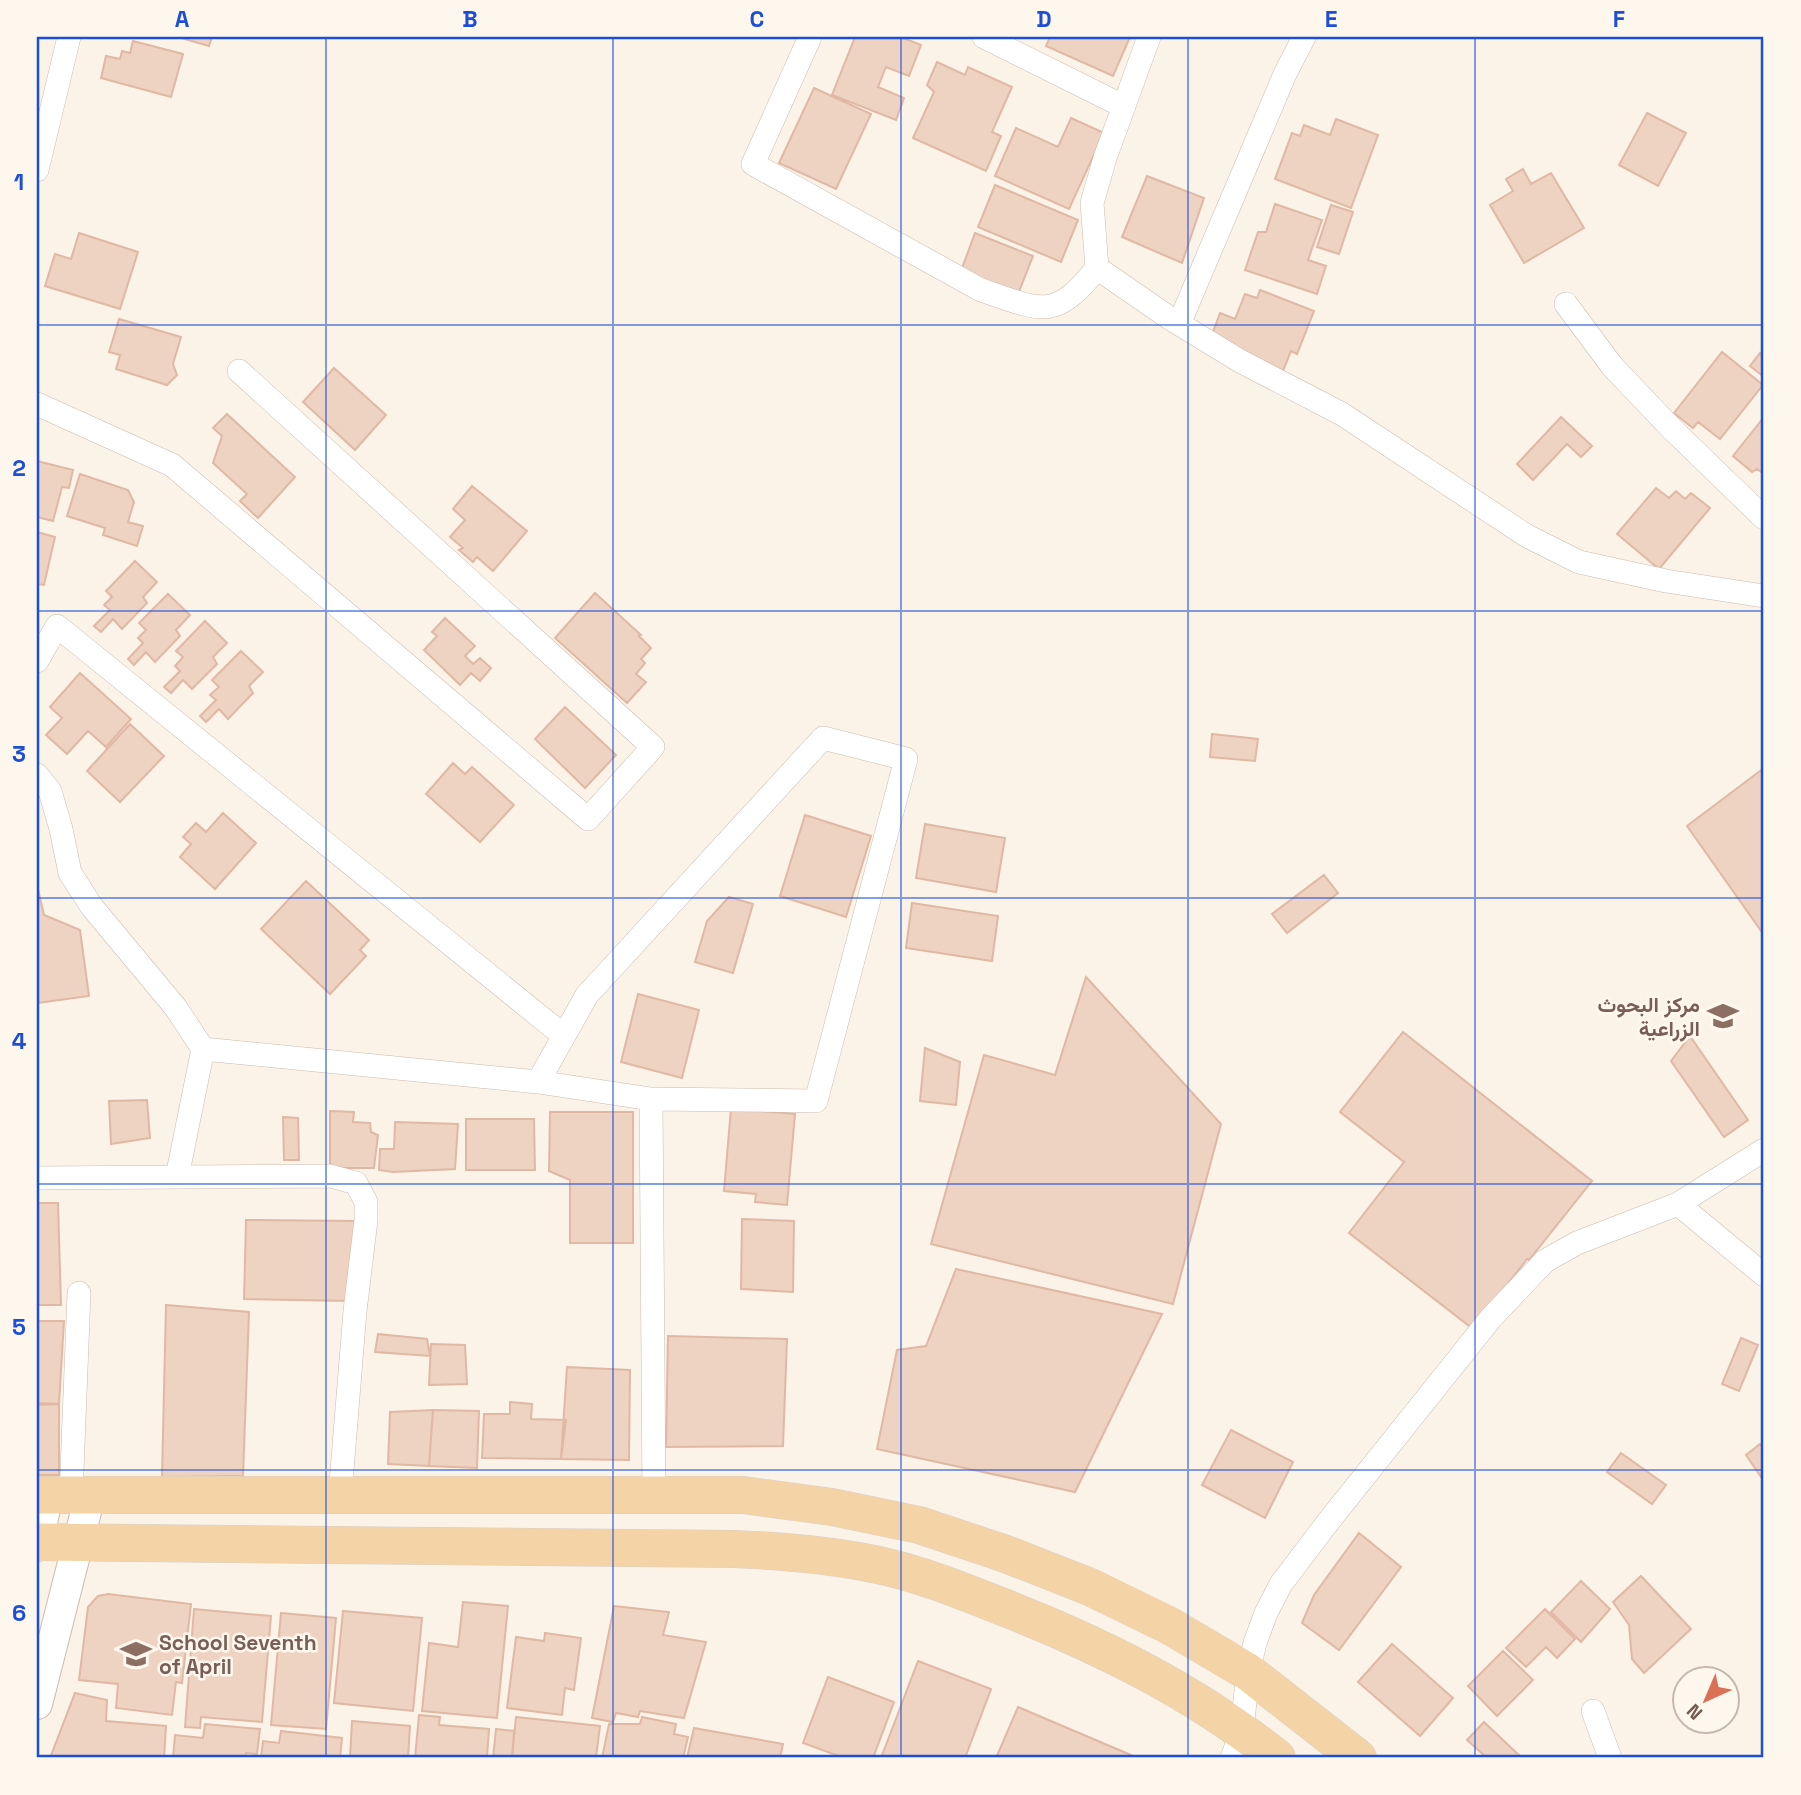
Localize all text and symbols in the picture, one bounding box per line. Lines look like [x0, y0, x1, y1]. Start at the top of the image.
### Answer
text: A [175, 4, 190, 34]
text: B [462, 4, 478, 34]
text: C [750, 4, 764, 34]
text: D [1036, 4, 1052, 34]
text: E [1325, 4, 1337, 34]
text: F [1613, 4, 1625, 34]
text: 1 [14, 167, 24, 197]
text: 2 [12, 453, 26, 483]
text: 3 [12, 739, 26, 769]
place label: مركز البحوث الزراعية [1597, 991, 1700, 1042]
school or university icon: مركز البحوث الزراعية [1706, 999, 1740, 1033]
text: 4 [12, 1026, 27, 1056]
text: 5 [12, 1312, 26, 1342]
text: 6 [12, 1598, 26, 1628]
place label: School Seventh of April [159, 1629, 317, 1680]
school or university icon: School Seventh of April [119, 1637, 153, 1671]
north arrow [1672, 1666, 1742, 1736]
text: N [1681, 1698, 1708, 1725]

